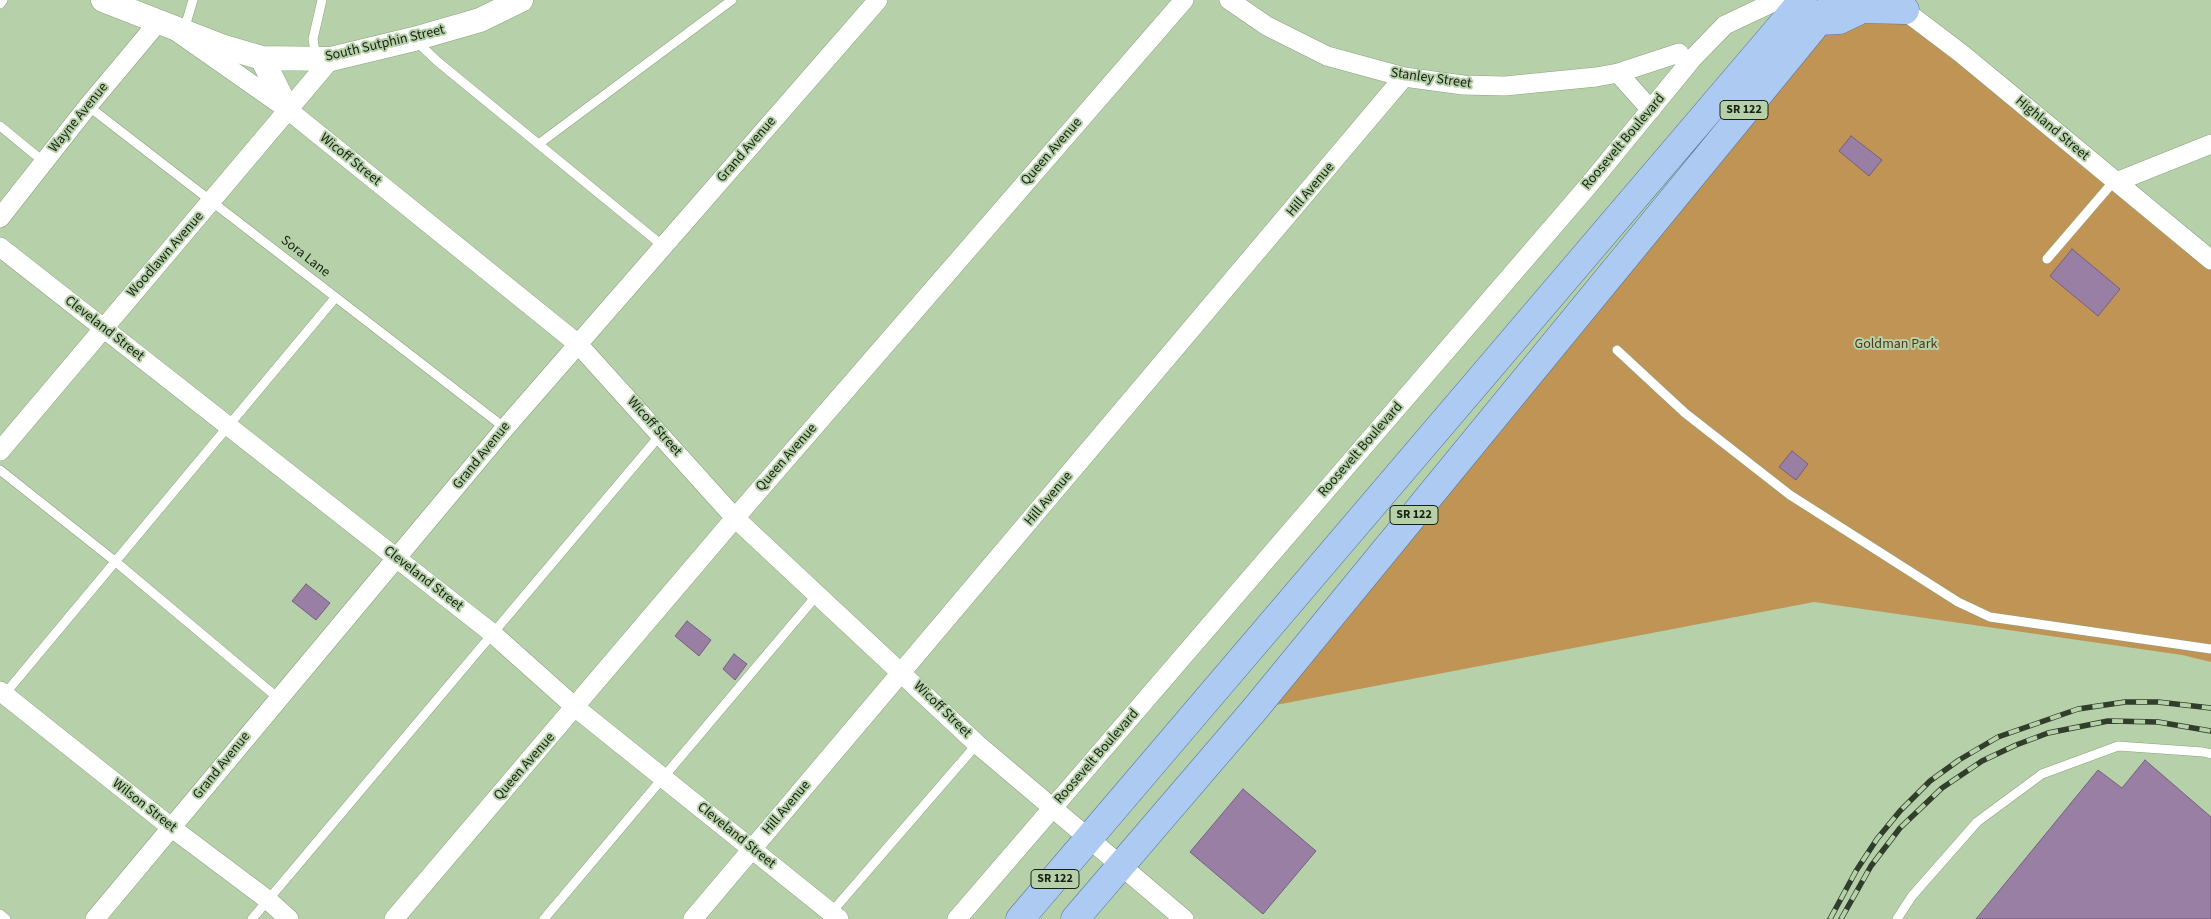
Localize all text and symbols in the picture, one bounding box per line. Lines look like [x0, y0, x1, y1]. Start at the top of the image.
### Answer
street label: South Sutphin Street [324, 22, 446, 66]
street label: Stanley Street [1390, 65, 1472, 93]
street label: Wayne Avenue [46, 80, 112, 156]
street label: Roosevelt Boulevard [1579, 91, 1669, 193]
street label: Highland Street [2012, 93, 2092, 165]
road number: SR 122 [1720, 100, 1768, 120]
street label: Grand Avenue [714, 114, 780, 186]
street label: Queen Avenue [1018, 115, 1086, 189]
street label: Wicoff Street [316, 130, 384, 190]
street label: Hill Avenue [1283, 159, 1339, 221]
street label: Woodlawn Avenue [124, 209, 208, 301]
street label: Sora Lane [277, 233, 333, 281]
street label: Cleveland Street [61, 293, 147, 365]
park label: Goldman Park [1855, 337, 1937, 353]
street label: Wicoff Street [623, 394, 685, 460]
street label: Roosevelt Boulevard [1315, 399, 1407, 501]
street label: Grand Avenue [450, 419, 514, 493]
street label: Queen Avenue [753, 421, 821, 495]
street label: Hill Avenue [1021, 468, 1077, 530]
road number: SR 122 [1390, 506, 1438, 524]
street label: Cleveland Street [380, 543, 466, 615]
street label: Wicoff Street [910, 678, 974, 742]
street label: Roosevelt Boulevard [1051, 706, 1143, 808]
street label: Grand Avenue [190, 729, 254, 803]
street label: Queen Avenue [491, 730, 559, 804]
street label: Wilson Street [108, 776, 180, 836]
street label: Hill Avenue [759, 777, 815, 839]
street label: Cleveland Street [693, 799, 779, 873]
road number: SR 122 [1031, 870, 1079, 889]

